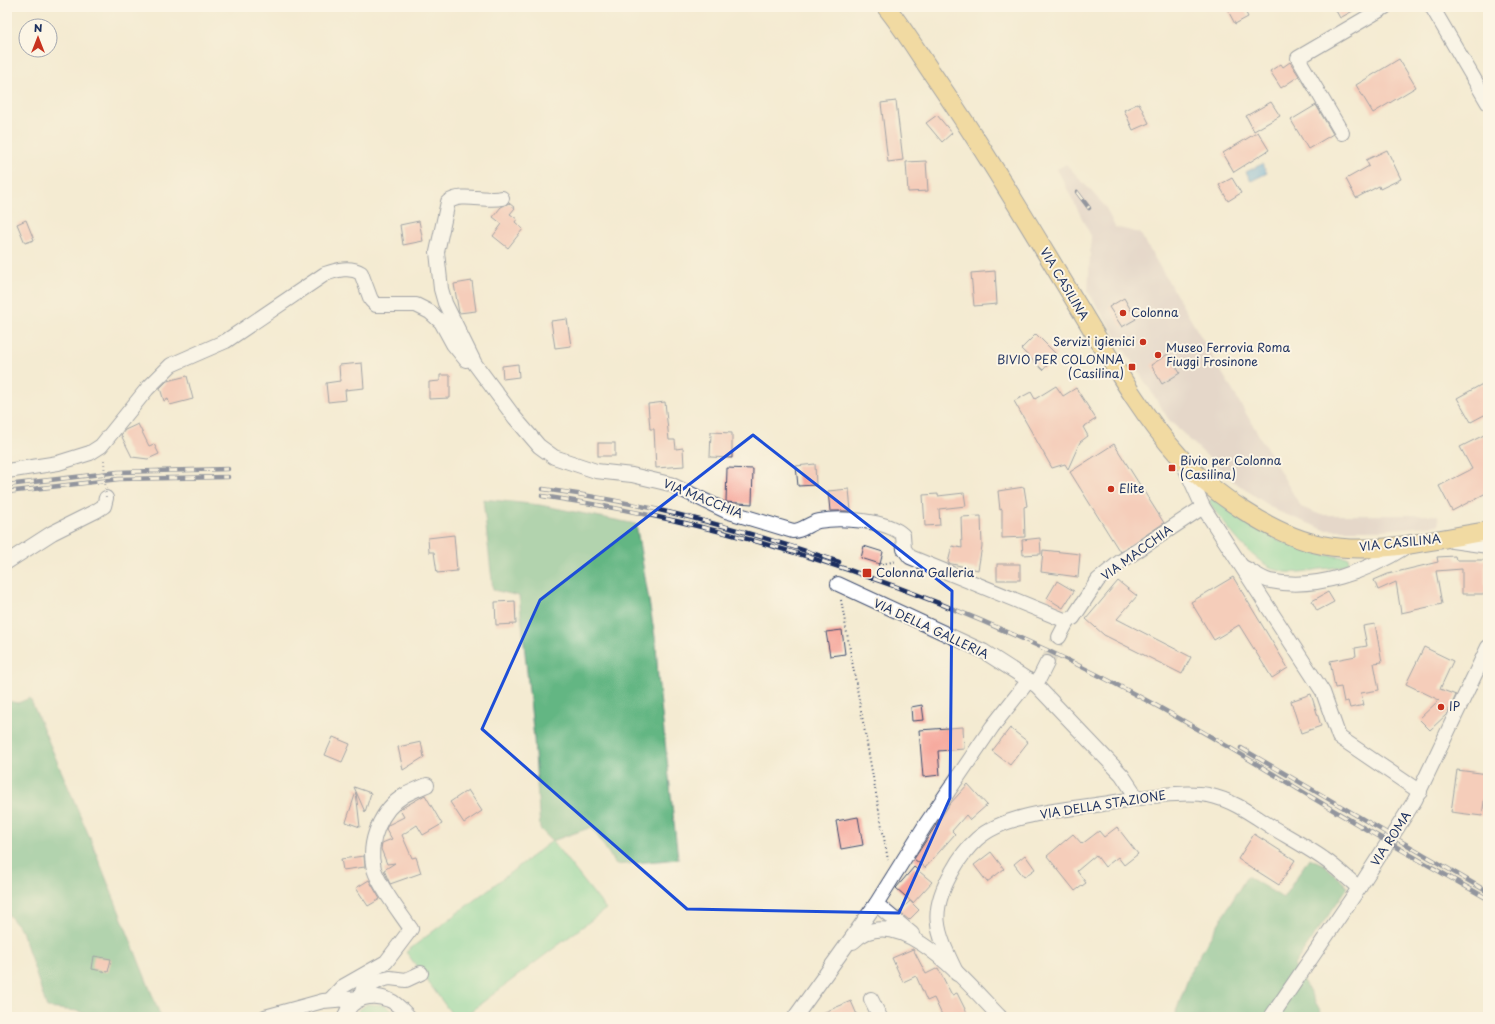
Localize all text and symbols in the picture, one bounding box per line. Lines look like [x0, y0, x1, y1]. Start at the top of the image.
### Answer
north arrow [18, 18, 58, 58]
text: N [34, 19, 43, 36]
street label: VIA CASILINA [1036, 244, 1094, 323]
place label: Colonna [1131, 303, 1179, 321]
marker: Colonna [1118, 308, 1128, 318]
place label: Servizi igienici [1053, 332, 1135, 350]
marker: Servizi igienici [1138, 337, 1148, 347]
place label: Museo Ferrovia Roma Fiuggi Frosinone [1166, 338, 1290, 370]
place label: BIVIO PER COLONNA (Casilina) [997, 350, 1124, 382]
marker: Museo Ferrovia Roma Fiuggi Frosinone [1153, 350, 1163, 360]
marker: BIVIO PER COLONNA (Casilina) [1127, 362, 1137, 372]
place label: Bivio per Colonna (Casilina) [1180, 451, 1282, 483]
marker: Bivio per Colonna (Casilina) [1167, 463, 1177, 473]
street label: VIA MACCHIA [661, 474, 746, 522]
place label: Elite [1119, 479, 1144, 497]
marker: Elite [1106, 484, 1116, 494]
street label: VIA MACCHIA [1097, 520, 1176, 584]
street label: VIA CASILINA [1358, 529, 1442, 555]
place label: Colonna Galleria [876, 563, 975, 581]
marker: Colonna Galleria [861, 567, 873, 579]
street label: VIA DELLA GALLERIA [871, 593, 992, 663]
place label: IP [1449, 697, 1460, 715]
marker: IP [1436, 702, 1446, 712]
street label: VIA DELLA STAZIONE [1039, 785, 1167, 823]
street label: VIA ROMA [1366, 807, 1415, 870]

